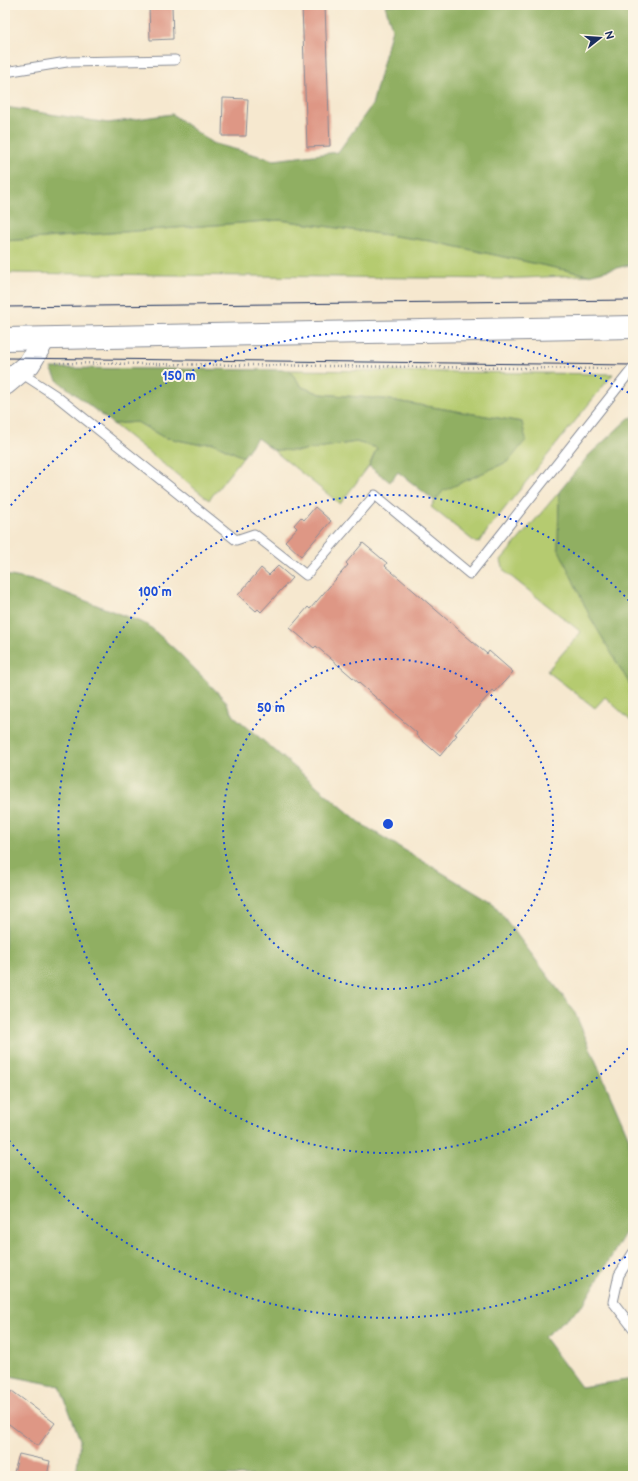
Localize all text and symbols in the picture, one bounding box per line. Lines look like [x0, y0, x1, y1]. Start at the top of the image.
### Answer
north arrow [580, 18, 620, 58]
text: N [602, 29, 617, 41]
text: 150 m [163, 369, 195, 384]
text: 100 m [138, 585, 172, 600]
text: 50 m [257, 701, 285, 716]
centre of rings [381, 817, 395, 831]

